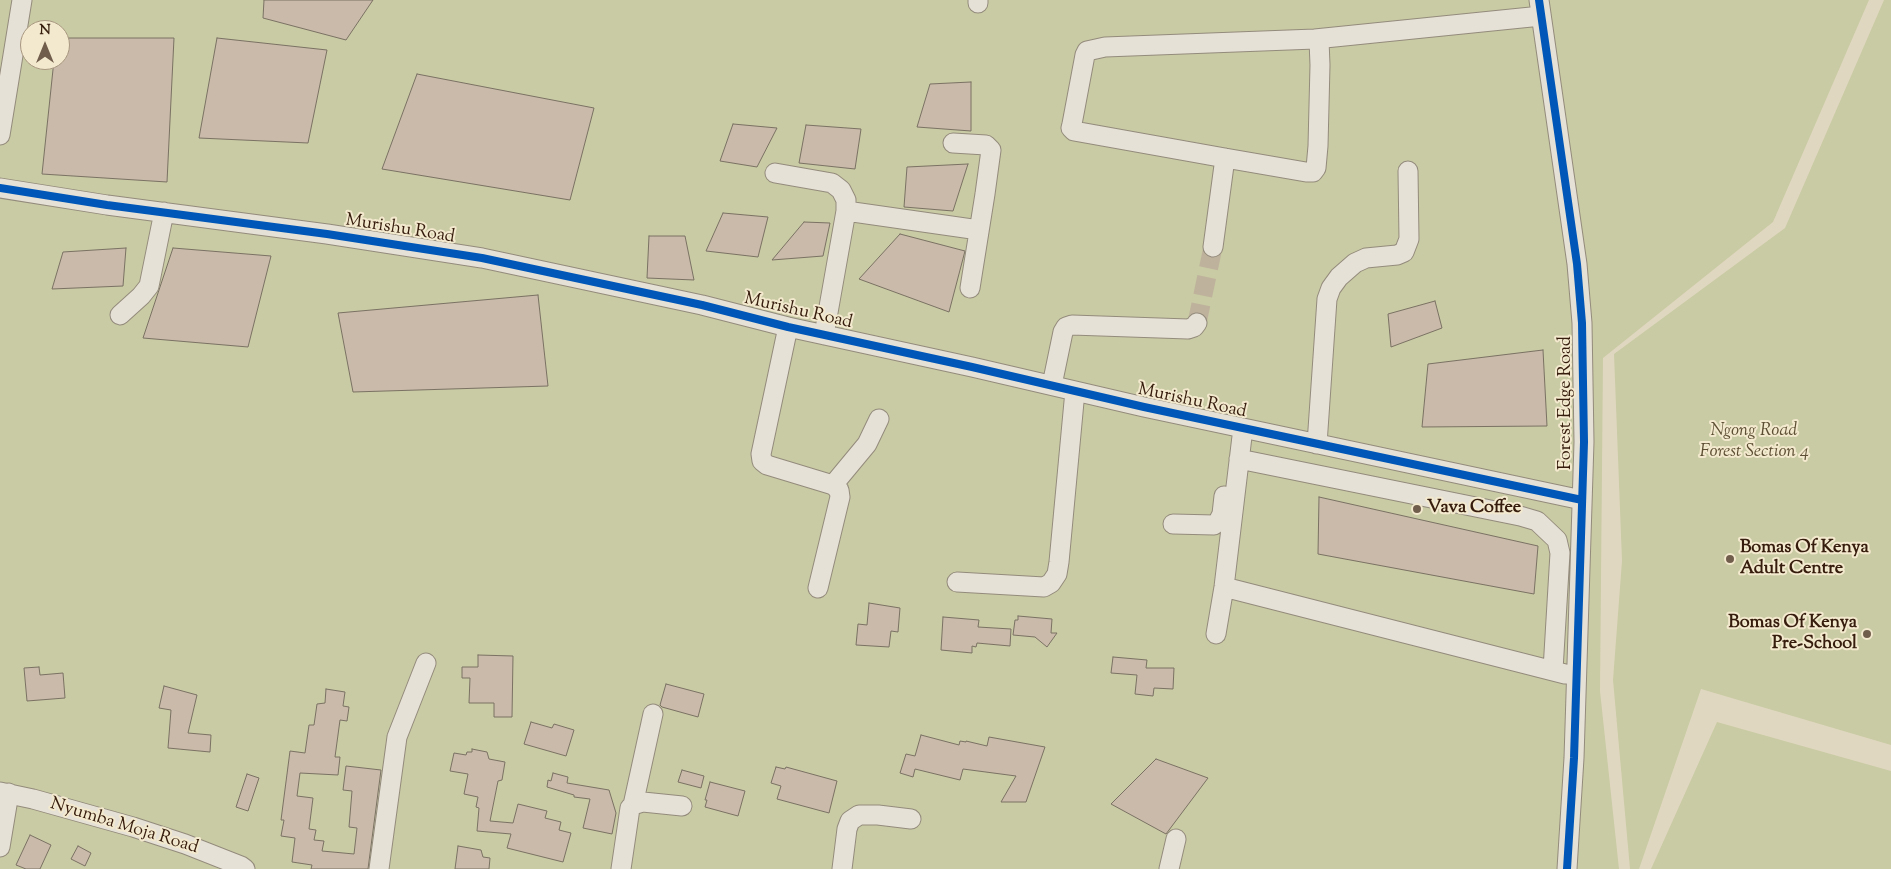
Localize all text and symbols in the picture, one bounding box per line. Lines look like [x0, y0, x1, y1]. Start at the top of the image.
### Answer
north arrow [20, 20, 70, 70]
text: N [39, 21, 51, 41]
street label: Murishu Road [344, 211, 456, 249]
street label: Murishu Road [742, 289, 854, 335]
street label: Forest Edge Road [1556, 336, 1578, 470]
street label: Murishu Road [1136, 380, 1248, 424]
park label: Ngong Road Forest Section 4 [1699, 421, 1809, 464]
place label: Vava Coffee [1427, 498, 1521, 520]
marker: Vava Coffee [1411, 503, 1423, 515]
place label: Bomas Of Kenya Adult Centre [1740, 538, 1869, 580]
marker: Bomas Of Kenya Adult Centre [1724, 553, 1736, 565]
place label: Bomas Of Kenya Pre-School [1728, 613, 1857, 656]
marker: Bomas Of Kenya Pre-School [1861, 628, 1873, 640]
street label: Nyumba Moja Road [47, 794, 201, 860]

